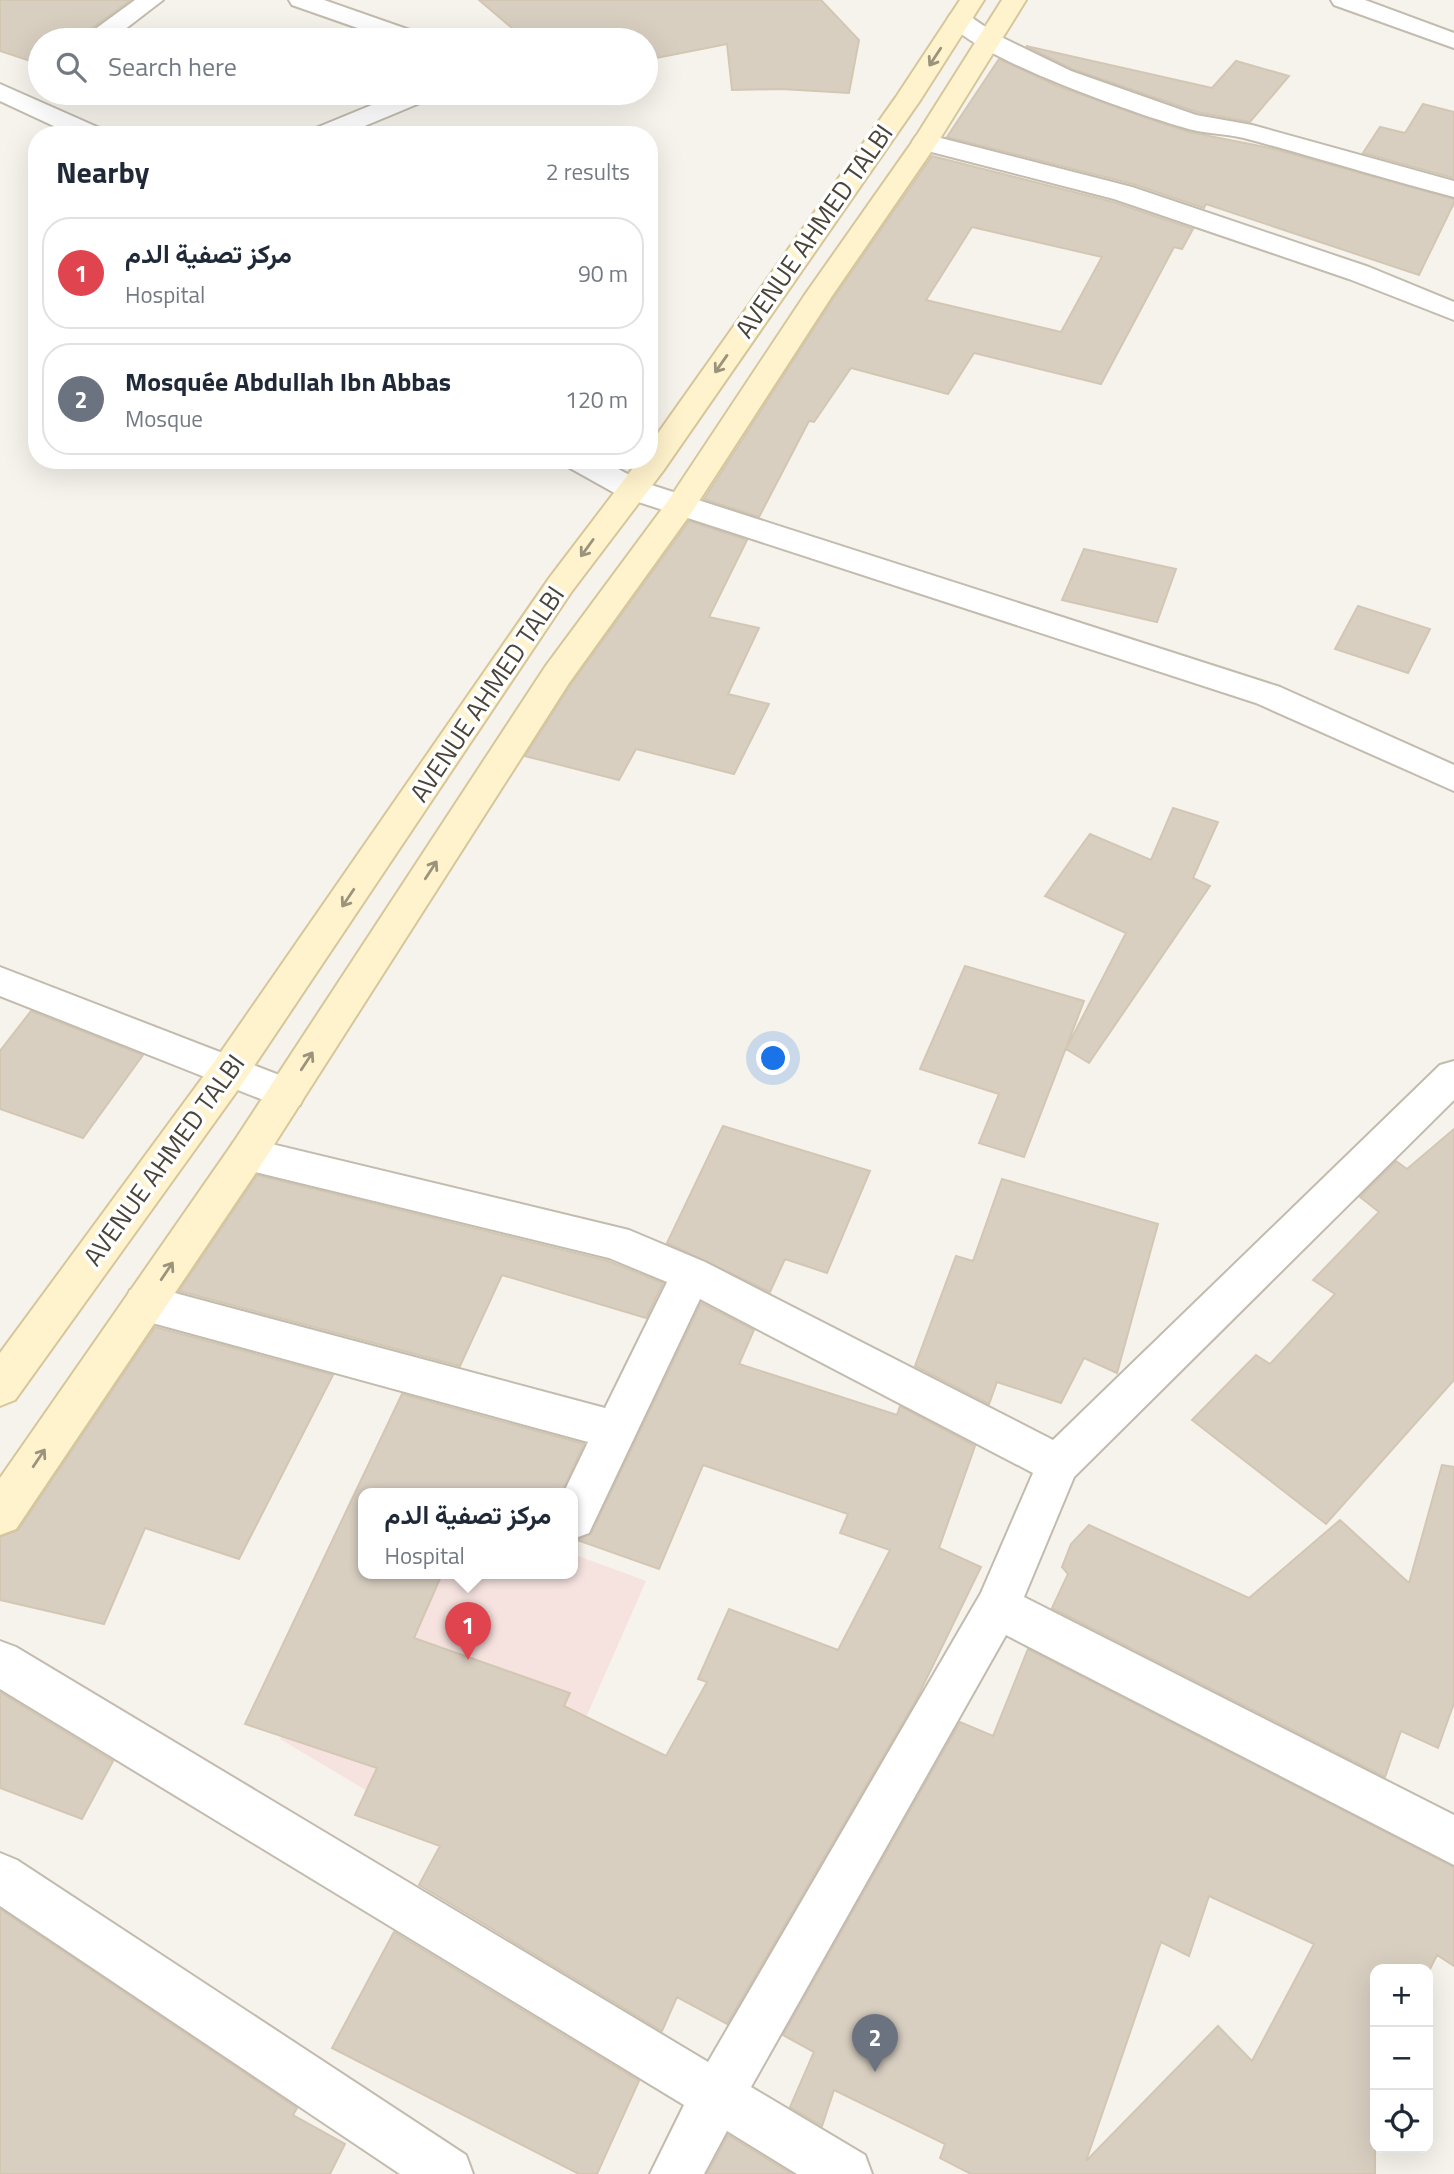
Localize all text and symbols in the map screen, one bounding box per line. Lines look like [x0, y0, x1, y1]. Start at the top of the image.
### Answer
search box [28, 28, 658, 105]
text: Search here [108, 47, 237, 86]
one-way arrow [928, 47, 942, 67]
icon: search [52, 48, 90, 86]
street label: AVENUE AHMED TALBI [725, 116, 902, 346]
text: Nearby [56, 149, 149, 195]
text: 2 results [546, 154, 630, 189]
text: مركز تصفية الدم [125, 234, 292, 273]
text: 1 [75, 256, 87, 291]
text: 90 m [578, 256, 628, 291]
text: Hospital [125, 277, 205, 312]
one-way arrow [714, 354, 728, 373]
text: Mosquée Abdullah Ibn Abbas [125, 362, 451, 401]
text: 2 [75, 382, 87, 417]
text: 120 m [565, 382, 628, 417]
text: Mosque [125, 401, 203, 436]
one-way arrow [580, 539, 595, 557]
street label: AVENUE AHMED TALBI [400, 578, 574, 810]
one-way arrow [424, 861, 438, 881]
one-way arrow [340, 887, 354, 907]
your location [756, 1041, 790, 1075]
street label: AVENUE AHMED TALBI [73, 1046, 254, 1274]
one-way arrow [300, 1052, 315, 1071]
one-way arrow [160, 1261, 174, 1281]
one-way arrow [31, 1449, 46, 1468]
popup [358, 1488, 578, 1579]
text: مركز تصفية الدم [385, 1495, 551, 1534]
text: Hospital [385, 1538, 465, 1573]
pin: 1 [445, 1602, 491, 1660]
map controls [1370, 1964, 1433, 2153]
button: + [1370, 1964, 1433, 2027]
pin: 2 [852, 2014, 898, 2072]
button: − [1370, 2027, 1433, 2090]
button: locate [1370, 2090, 1433, 2153]

